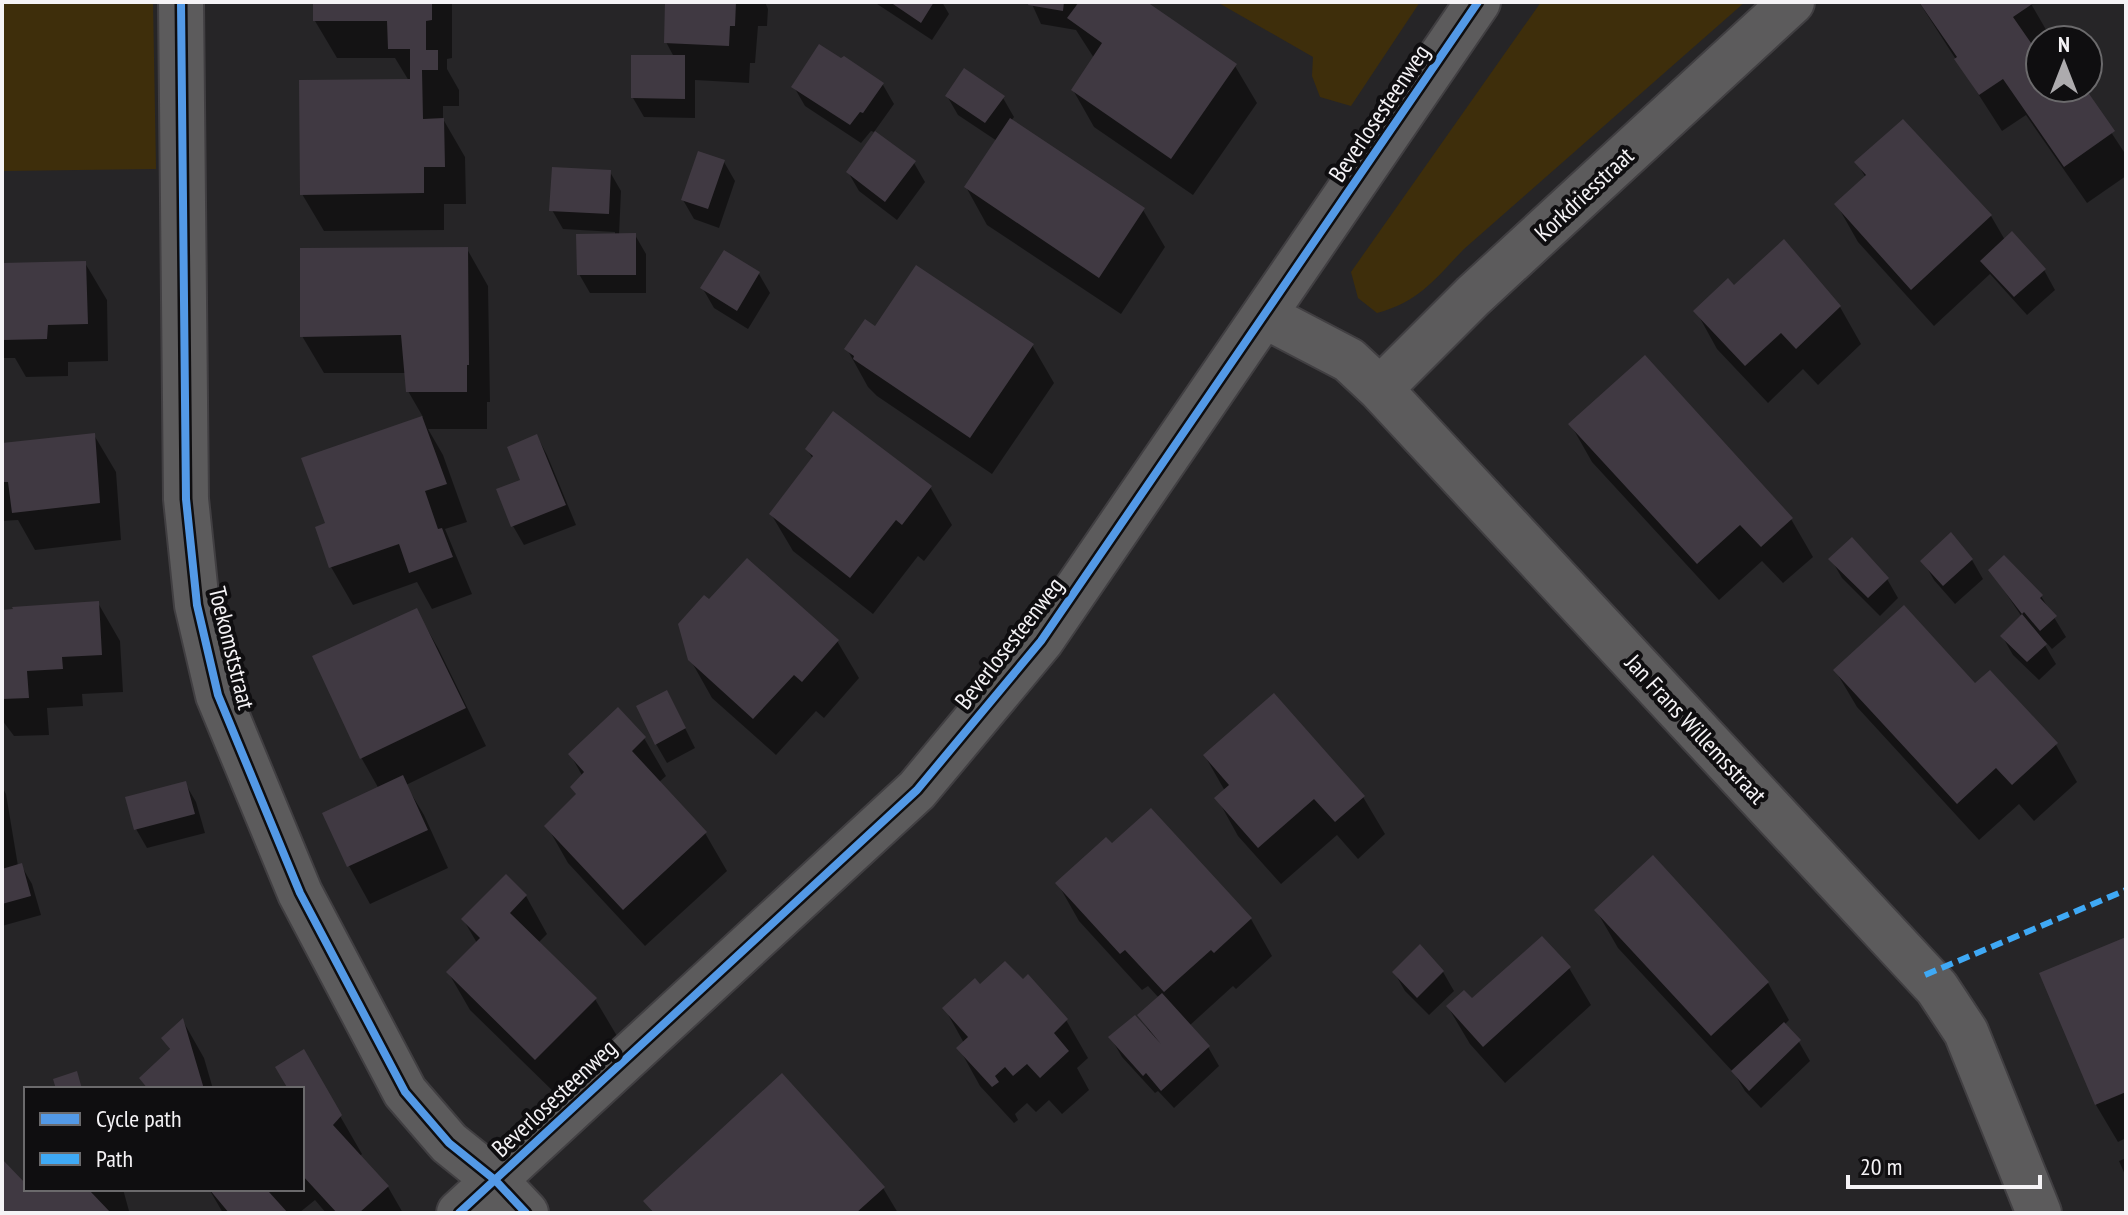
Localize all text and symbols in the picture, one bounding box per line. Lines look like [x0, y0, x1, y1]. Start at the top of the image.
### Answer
north arrow [2024, 24, 2104, 104]
text: N [2058, 30, 2070, 58]
street label: Beverlosesteenweg [1322, 38, 1436, 188]
street label: Korkdriesstraat [1528, 140, 1640, 248]
street label: Beverlosesteenweg [948, 571, 1070, 715]
street label: Toekomststraat [202, 583, 262, 713]
street label: Jan Frans Willemsstraat [1618, 647, 1774, 811]
street label: Beverlosesteenweg [485, 1032, 623, 1164]
legend [24, 1087, 304, 1191]
text: Cycle path [96, 1103, 182, 1134]
scale bar [1848, 1139, 2040, 1189]
text: Path [96, 1143, 133, 1174]
text: 20 m [1860, 1151, 1902, 1182]

